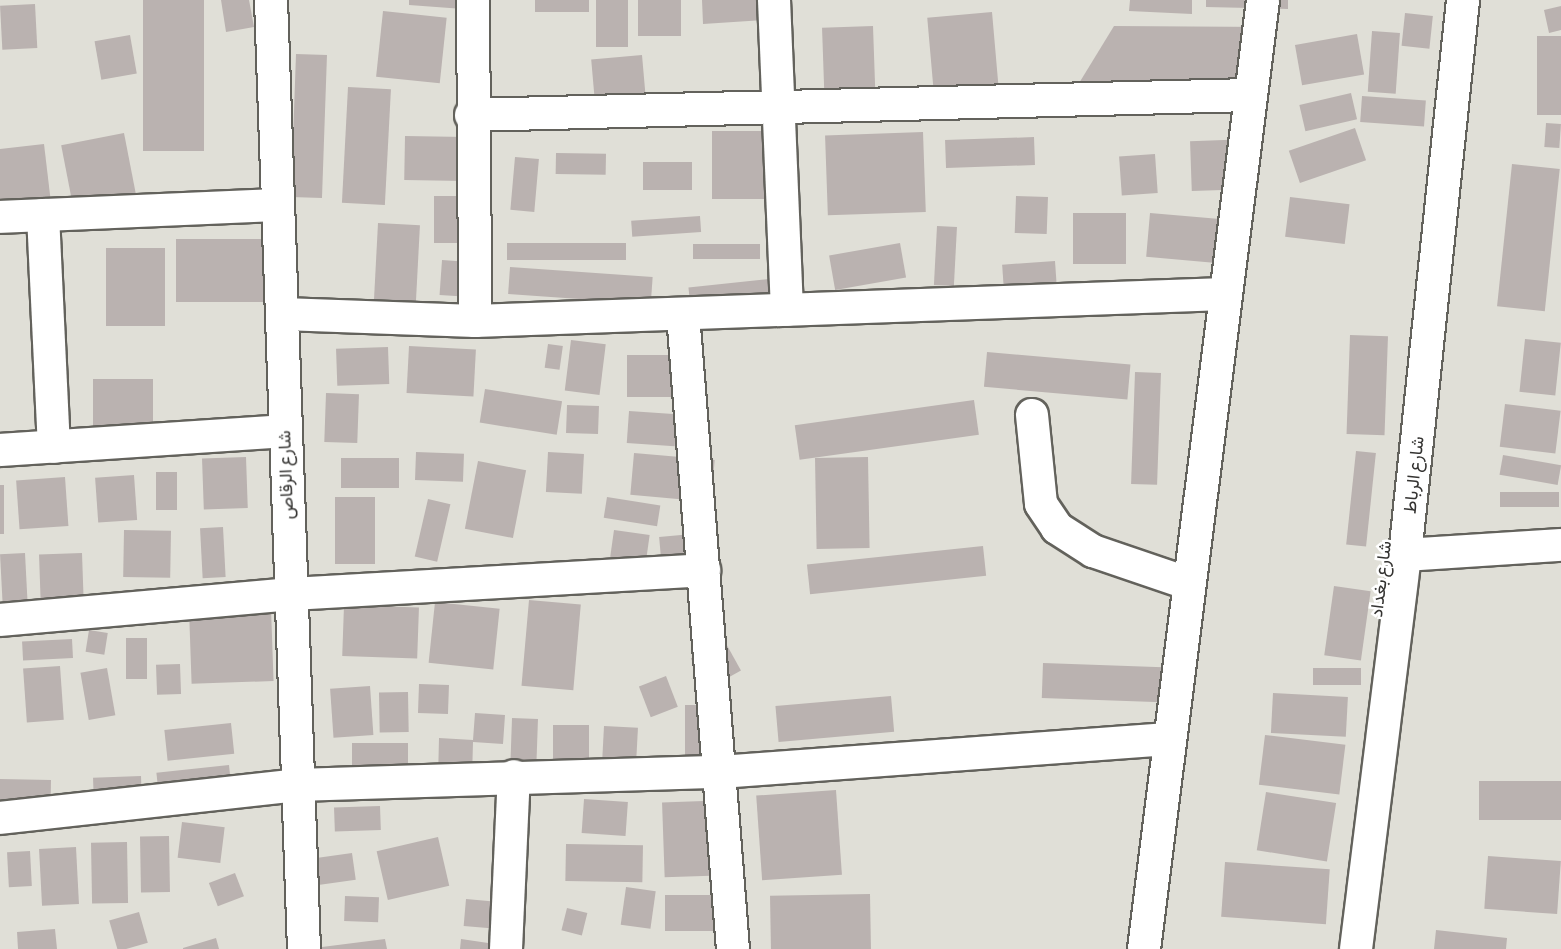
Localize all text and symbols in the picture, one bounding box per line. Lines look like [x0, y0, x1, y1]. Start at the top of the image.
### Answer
street label: شارع الرقاص [274, 430, 298, 520]
street label: شارع الرباط [1399, 435, 1429, 515]
street label: شارع بغداد [1366, 540, 1396, 618]

